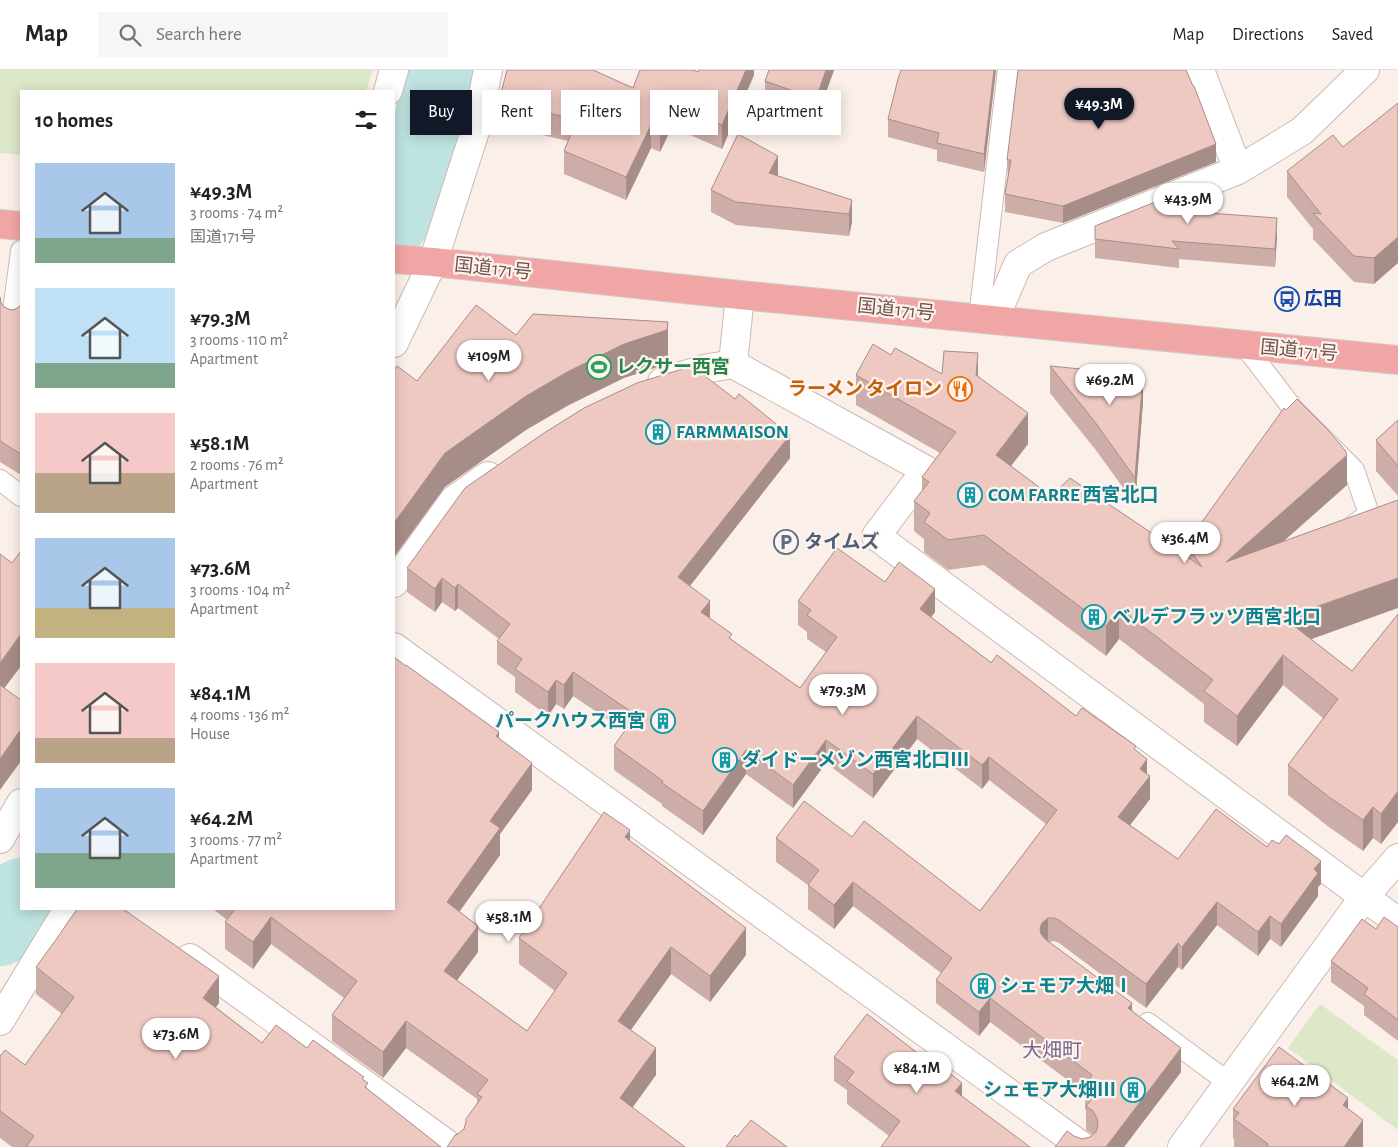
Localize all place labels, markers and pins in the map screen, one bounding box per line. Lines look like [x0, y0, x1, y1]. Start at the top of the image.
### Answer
pin: ¥49.3M [1058, 88, 1140, 130]
pin: ¥43.9M [1147, 182, 1229, 225]
bus stop icon: 広田 [1274, 286, 1300, 312]
place label: 広田 [1304, 289, 1342, 309]
pin: ¥109M [454, 340, 524, 382]
sports icon: レクサー西宮 [586, 354, 612, 380]
place label: レクサー西宮 [616, 357, 730, 377]
pin: ¥69.2M [1069, 364, 1151, 406]
restaurant icon: ラーメン タイロン [947, 376, 973, 402]
place label: ラーメン タイロン [788, 379, 942, 399]
building icon: FARMMAISON [645, 419, 671, 445]
place label: FARMMAISON [676, 423, 789, 442]
building icon: COM FARRE 西宮北口 [957, 482, 983, 508]
place label: COM FARRE 西宮北口 [988, 485, 1159, 505]
pin: ¥36.4M [1144, 522, 1226, 564]
parking icon: タイムズ [773, 529, 799, 555]
place label: タイムズ [804, 531, 880, 552]
building icon: ベルデフラッツ西宮北口 [1081, 604, 1107, 630]
place label: ベルデフラッツ西宮北口 [1112, 606, 1321, 627]
pin: ¥79.3M [802, 674, 884, 716]
building icon: パークハウス西宮 [650, 708, 676, 734]
place label: パークハウス西宮 [495, 711, 646, 731]
building icon: ダイドーメゾン西宮北口Ⅲ [712, 747, 738, 773]
place label: ダイドーメゾン西宮北口Ⅲ [742, 749, 969, 770]
pin: ¥58.1M [468, 900, 550, 943]
building icon: シェモア大畑Ⅰ [970, 973, 996, 999]
place label: シェモア大畑Ⅰ [1000, 976, 1133, 996]
pin: ¥73.6M [135, 1018, 217, 1060]
pin: ¥84.1M [876, 1052, 958, 1094]
pin: ¥64.2M [1254, 1064, 1336, 1107]
building icon: シェモア大畑Ⅲ [1120, 1077, 1146, 1103]
place label: シェモア大畑Ⅲ [983, 1080, 1116, 1100]

